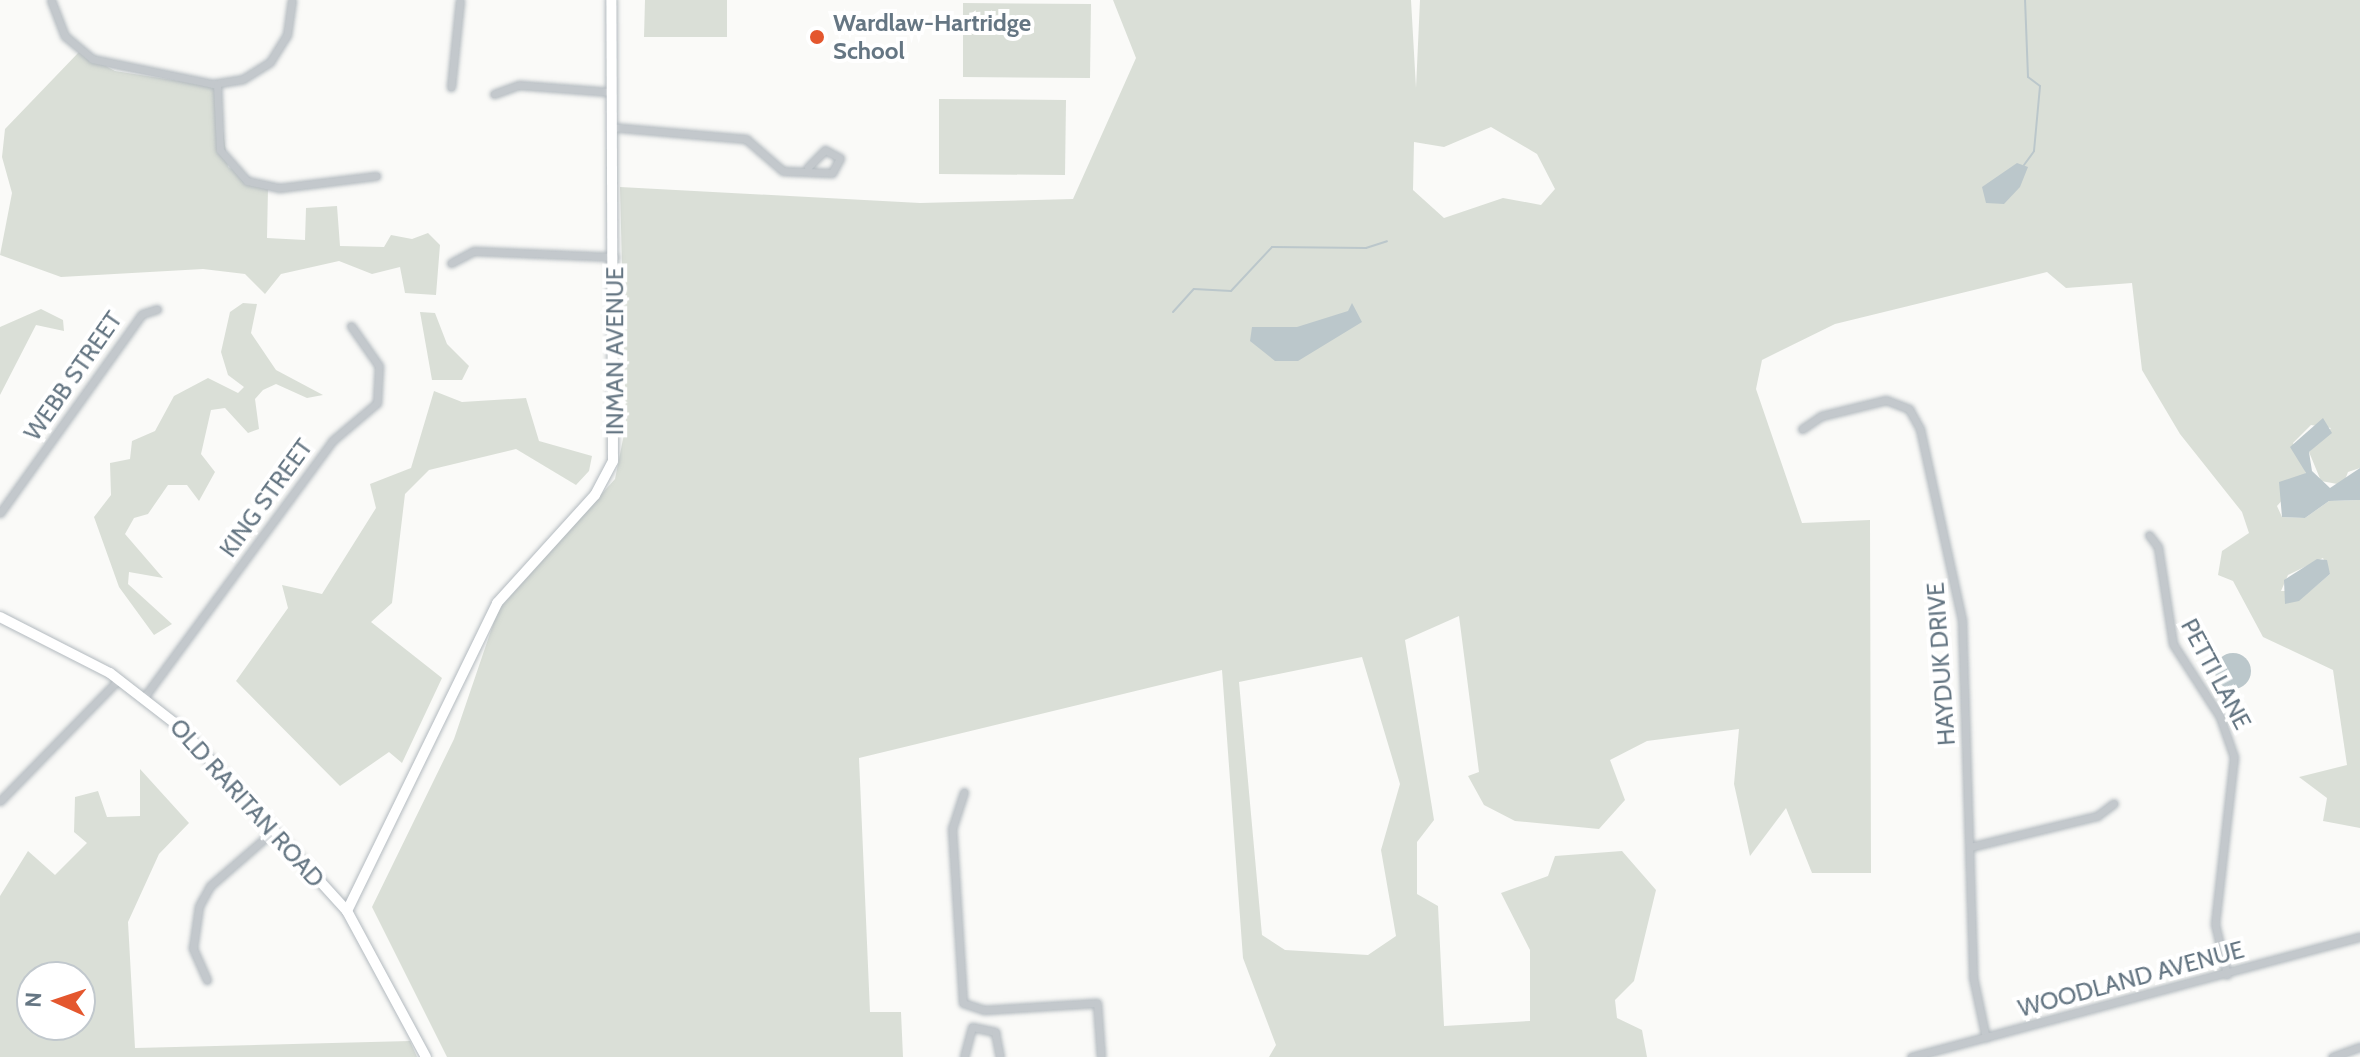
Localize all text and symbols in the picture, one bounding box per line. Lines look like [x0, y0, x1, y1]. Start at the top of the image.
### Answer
place label: Wardlaw-Hartridge School [833, 9, 1031, 65]
marker: Wardlaw-Hartridge School [808, 28, 826, 46]
street label: INMAN AVENUE [601, 267, 629, 435]
street label: WEBB STREET [18, 306, 128, 446]
street label: KING STREET [214, 433, 318, 563]
street label: HAYDUK DRIVE [1921, 581, 1961, 747]
street label: PETTI LANE [2175, 614, 2257, 734]
street label: OLD RARITAN ROAD [164, 713, 330, 893]
street label: WOODLAND AVENUE [2015, 935, 2247, 1023]
north arrow [16, 961, 96, 1041]
text: N [20, 991, 47, 1008]

